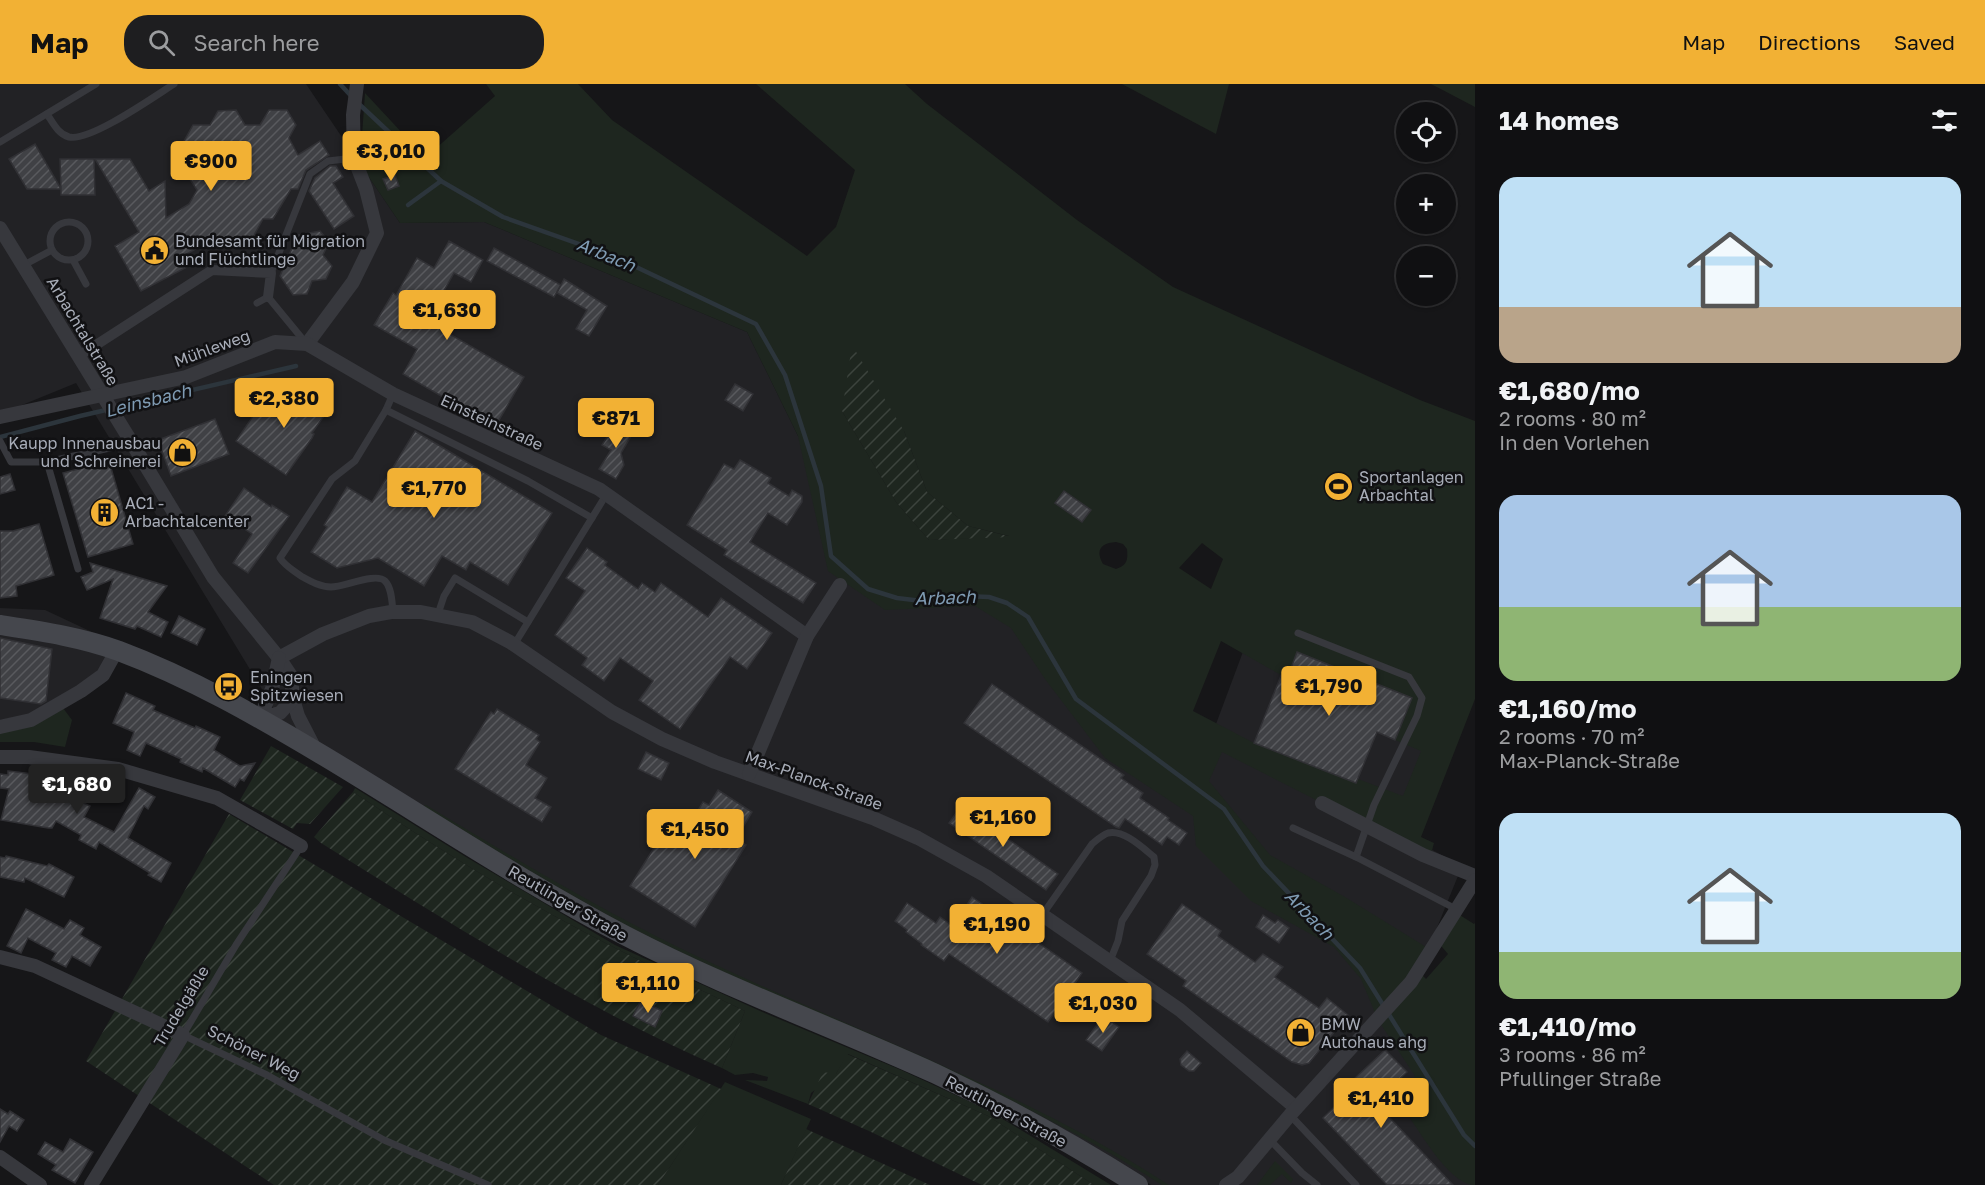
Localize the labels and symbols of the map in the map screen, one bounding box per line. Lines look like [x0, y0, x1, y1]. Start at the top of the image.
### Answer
pin: €3,010 [342, 131, 440, 182]
pin: €900 [175, 141, 247, 192]
place label: Bundesamt für Migration und Flüchtlinge [175, 231, 365, 269]
water label: Arbach [574, 232, 640, 276]
public building icon: Bundesamt für Migration und Flüchtlinge [138, 234, 170, 266]
street label: Arbachtalstraße [43, 273, 123, 389]
pin: €1,630 [398, 290, 496, 341]
street label: Mühleweg [171, 325, 253, 371]
water label: Leinsbach [102, 378, 194, 421]
pin: €2,380 [235, 378, 333, 429]
street label: Einsteinstraße [438, 390, 546, 454]
pin: €871 [580, 398, 652, 449]
place label: Kaupp Innenausbau und Schreinerei [8, 433, 161, 471]
shop icon: Kaupp Innenausbau und Schreinerei [166, 436, 198, 468]
place label: Sportanlagen Arbachtal [1359, 467, 1464, 505]
pin: €1,770 [385, 468, 483, 519]
sports icon: Sportanlagen Arbachtal [1322, 470, 1354, 502]
place label: AC1 - Arbachtalcenter [125, 493, 249, 531]
building icon: AC1 - Arbachtalcenter [88, 496, 120, 528]
water label: Arbach [914, 585, 977, 609]
pin: €1,790 [1280, 666, 1378, 717]
place label: Eningen Spitzwiesen [250, 667, 344, 705]
bus stop icon: Eningen Spitzwiesen [213, 670, 245, 702]
street label: Max-Planck-Straße [743, 746, 885, 814]
pin: €1,680 [28, 764, 126, 815]
pin: €1,160 [954, 797, 1052, 848]
pin: €1,450 [646, 809, 744, 860]
street label: Reutlinger Straße [505, 861, 631, 945]
water label: Arbach [1281, 885, 1340, 945]
pin: €1,190 [948, 904, 1046, 955]
street label: Trudelgäßle [149, 962, 213, 1050]
pin: €1,110 [599, 963, 697, 1014]
pin: €1,030 [1054, 983, 1152, 1034]
place label: BMW Autohaus ahg [1321, 1014, 1427, 1052]
shop icon: BMW Autohaus ahg [1284, 1017, 1316, 1049]
street label: Schöner Weg [204, 1020, 304, 1084]
street label: Reutlinger Straße [942, 1071, 1070, 1151]
pin: €1,410 [1332, 1078, 1430, 1129]

